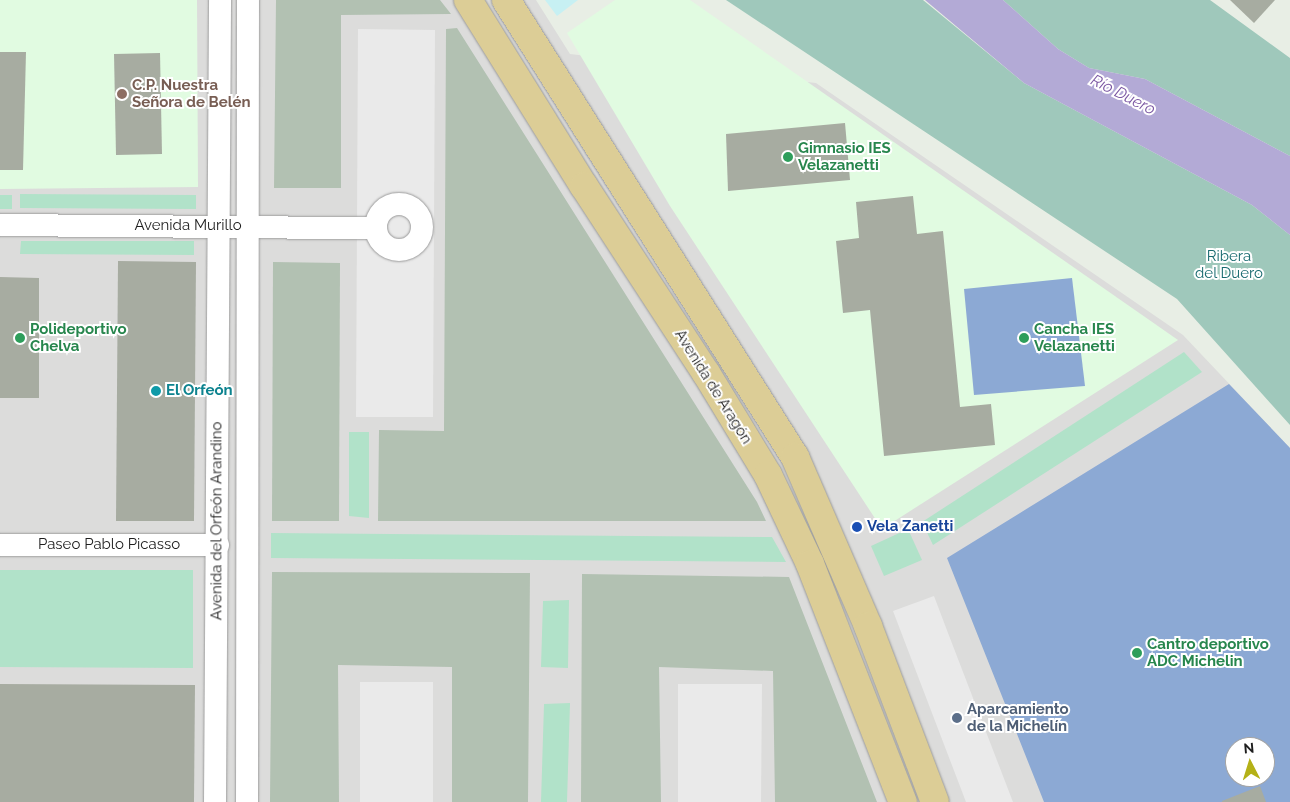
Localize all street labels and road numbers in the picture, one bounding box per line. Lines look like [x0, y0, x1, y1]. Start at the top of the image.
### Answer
street label: Avenida Murillo [134, 217, 242, 235]
street label: Avenida de Aragón [670, 326, 756, 448]
street label: Avenida del Orfeón Arandino [208, 421, 226, 621]
street label: Paseo Pablo Picasso [38, 536, 180, 554]

